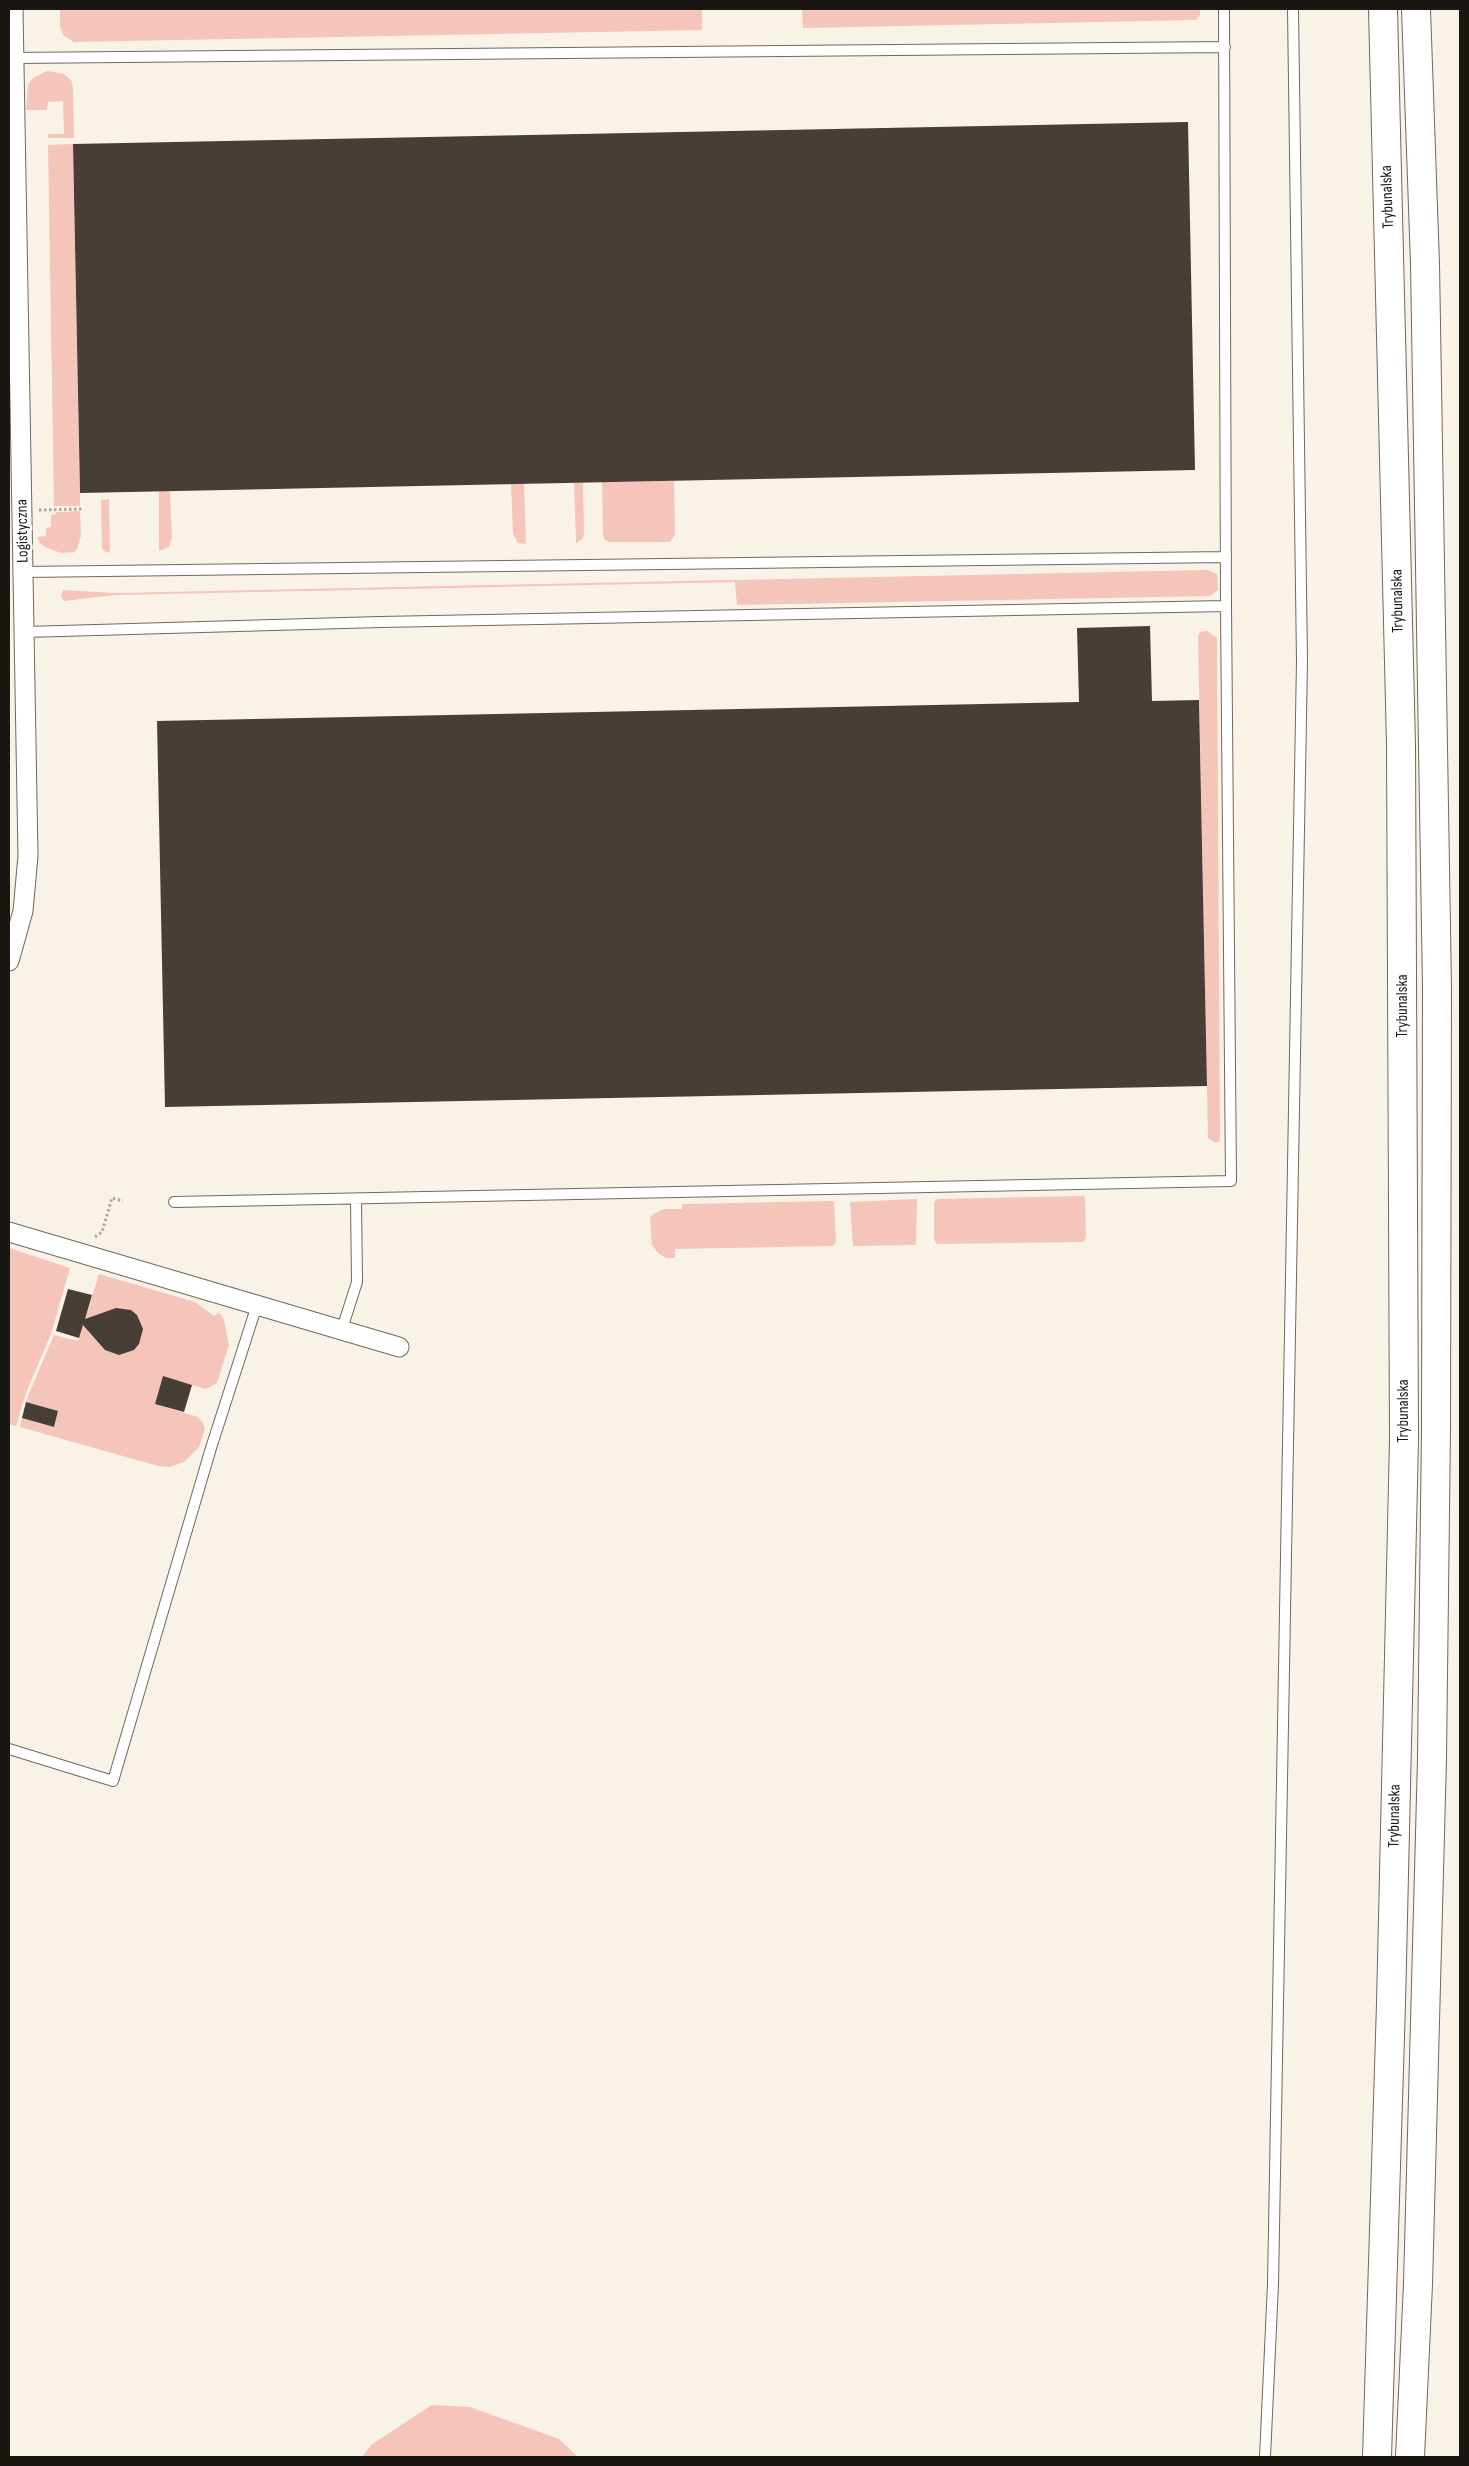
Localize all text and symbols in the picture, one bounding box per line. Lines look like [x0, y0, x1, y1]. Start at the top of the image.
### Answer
street label: Trybunalska [1377, 165, 1399, 229]
street label: Logistyczna [13, 499, 33, 563]
street label: Trybunalska [1388, 569, 1408, 633]
street label: Trybunalska [1393, 974, 1413, 1038]
street label: Trybunalska [1394, 1379, 1414, 1443]
street label: Trybunalska [1385, 1784, 1405, 1848]

